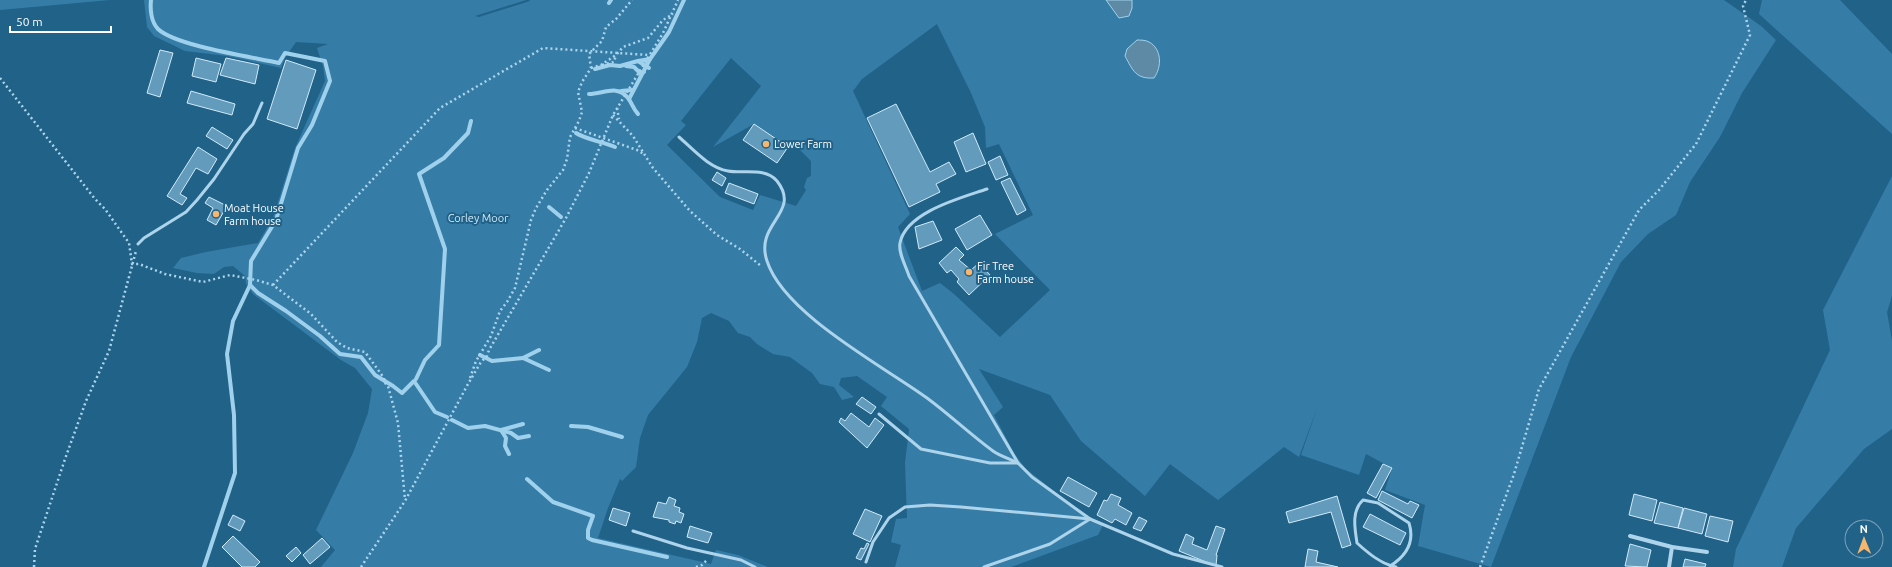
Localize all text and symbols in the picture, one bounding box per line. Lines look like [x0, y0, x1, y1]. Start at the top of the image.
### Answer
scale bar [10, 8, 111, 34]
text: 50 m [16, 15, 43, 28]
place label: Lower Farm [774, 138, 832, 150]
marker: Lower Farm [761, 139, 771, 149]
place label: Moat House Farm house [224, 202, 284, 227]
marker: Moat House Farm house [211, 209, 221, 219]
park label: Corley Moor [448, 212, 509, 224]
place label: Fir Tree Farm house [977, 260, 1034, 285]
marker: Fir Tree Farm house [964, 267, 974, 277]
north arrow [1844, 519, 1884, 559]
text: N [1860, 523, 1868, 535]

